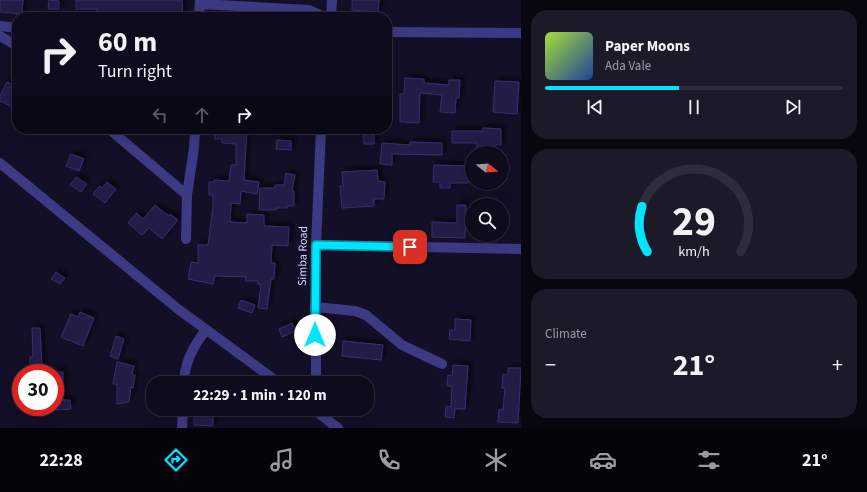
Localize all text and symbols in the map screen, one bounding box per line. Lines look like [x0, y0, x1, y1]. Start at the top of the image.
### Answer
text: 60 m [98, 22, 157, 62]
icon: right [32, 28, 84, 80]
text: Paper Moons [605, 36, 690, 57]
text: Ada Vale [605, 57, 651, 75]
text: Turn right [98, 59, 172, 84]
icon: previous [584, 96, 606, 118]
icon: pause [683, 96, 705, 118]
icon: next [782, 96, 804, 118]
icon: left [149, 104, 171, 126]
icon: ahead [191, 104, 213, 126]
icon: right [233, 104, 255, 126]
north arrow [465, 146, 509, 190]
map controls [465, 146, 509, 242]
text: 29 [672, 192, 716, 252]
button: search [465, 198, 509, 242]
street label: Simba Road [294, 226, 312, 286]
pin [393, 230, 427, 264]
icon: arrive [399, 236, 421, 258]
text: km/h [678, 241, 710, 262]
position arrow [294, 314, 336, 356]
text: Climate [545, 325, 587, 343]
text: 21° [673, 344, 715, 387]
text: − [545, 349, 556, 381]
text: + [832, 349, 843, 381]
speed limit sign: 30 [12, 364, 64, 416]
text: 22:29 · 1 min · 120 m [193, 385, 327, 406]
icon: directions [162, 446, 190, 474]
icon: music [268, 446, 296, 474]
icon: phone [375, 446, 403, 474]
icon: climate [482, 446, 510, 474]
icon: car [589, 446, 617, 474]
icon: filters [695, 446, 723, 474]
text: 22:28 [39, 448, 83, 473]
text: 21° [802, 448, 828, 473]

